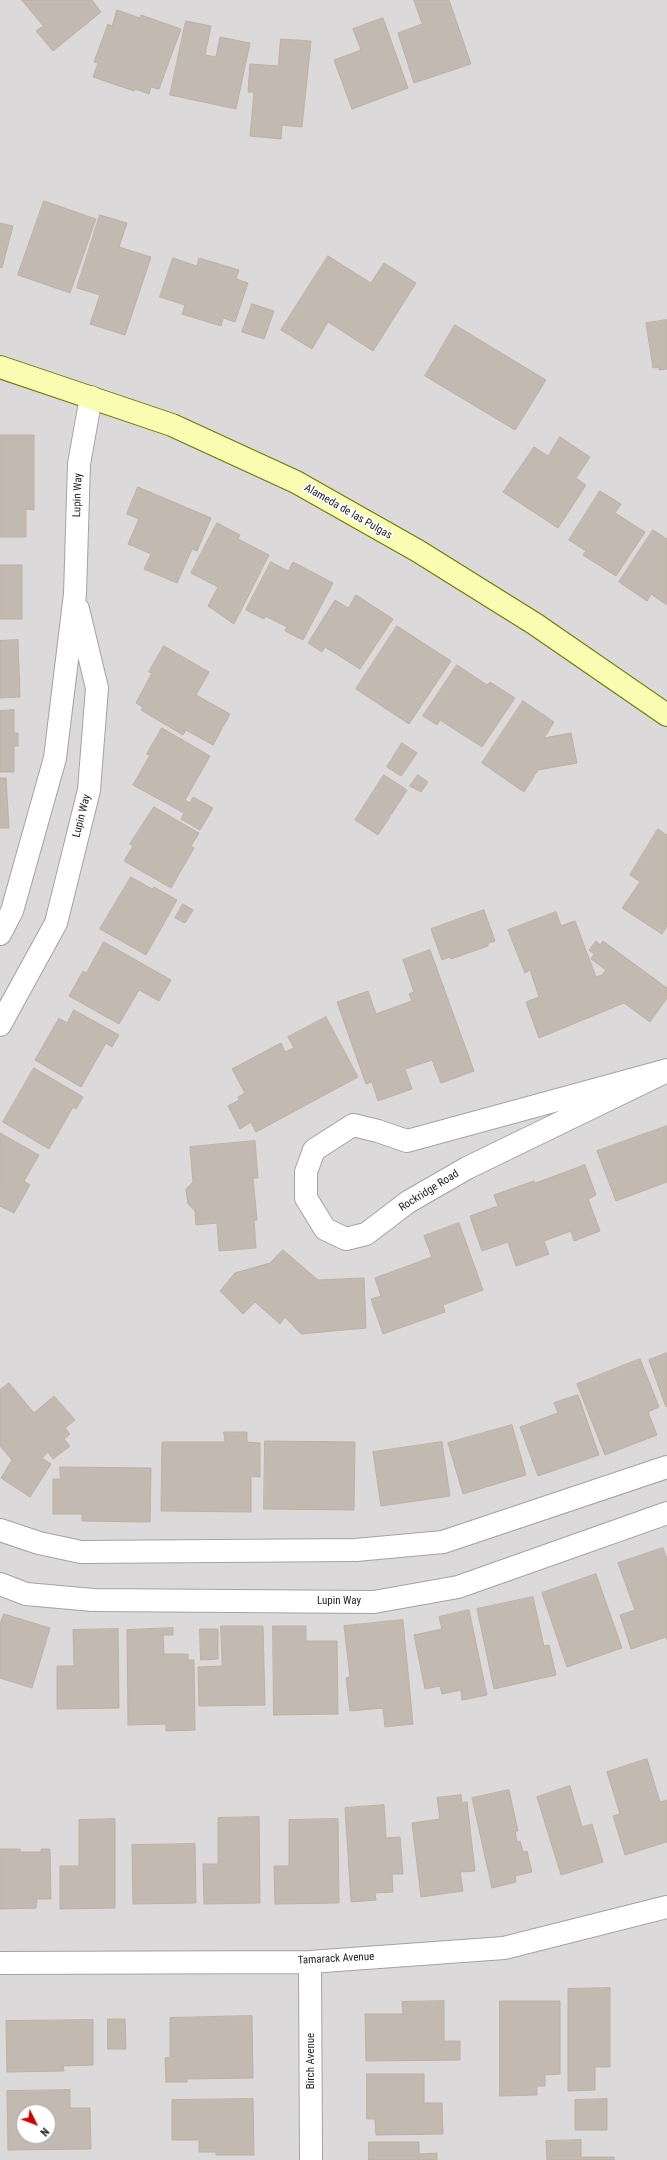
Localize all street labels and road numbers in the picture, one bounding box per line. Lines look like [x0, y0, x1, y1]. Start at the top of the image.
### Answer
street label: Lupin Way [71, 473, 85, 517]
street label: Alameda de las Pulgas [302, 482, 394, 542]
street label: Lupin Way [70, 793, 94, 839]
street label: Rockridge Road [397, 1167, 461, 1215]
street label: Lupin Way [317, 1594, 361, 1608]
street label: Tamarack Avenue [297, 1950, 375, 1968]
street label: Birch Avenue [304, 2033, 318, 2089]

